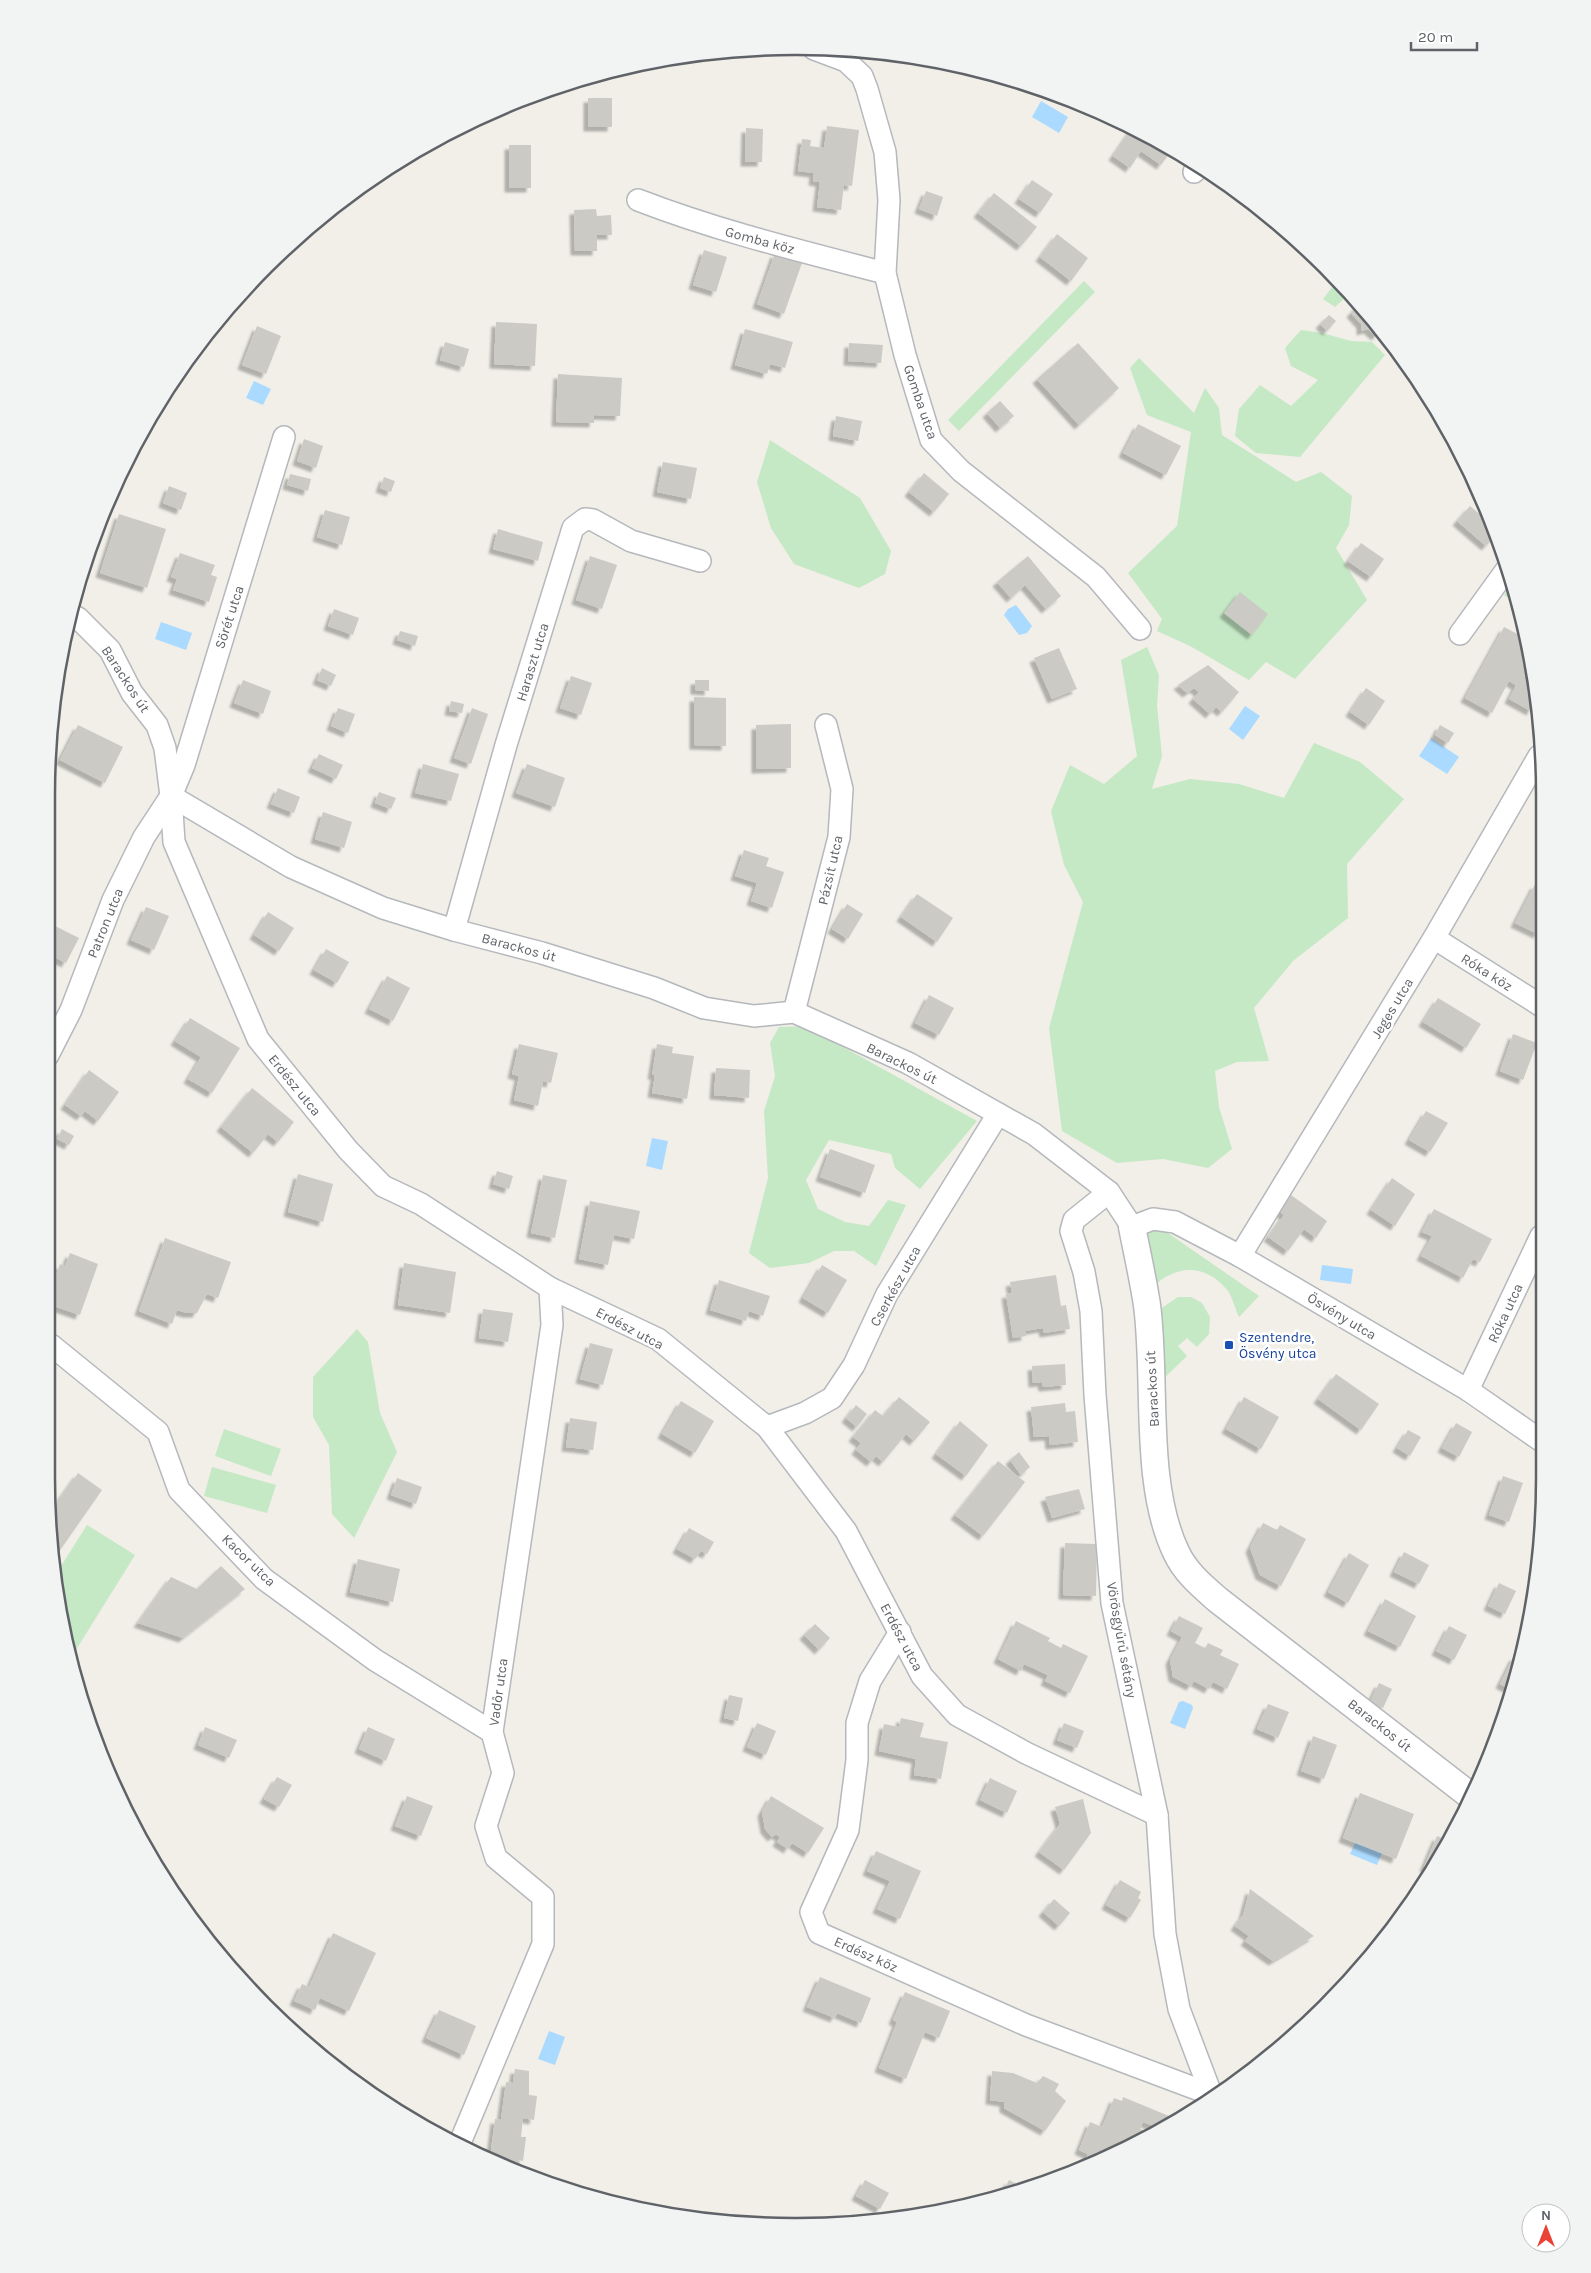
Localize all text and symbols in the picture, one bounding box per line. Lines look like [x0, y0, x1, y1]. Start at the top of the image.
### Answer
scale bar [1411, 20, 1477, 52]
text: 20 m [1418, 28, 1453, 46]
street label: Gomba köz [723, 223, 796, 258]
street label: Gomba utca [900, 363, 941, 442]
street label: Sörét utca [211, 583, 248, 651]
street label: Haraszt utca [512, 621, 552, 703]
street label: Barackos út [98, 643, 154, 716]
street label: Pázsit utca [814, 834, 847, 907]
street label: Patron utca [84, 886, 127, 961]
street label: Barackos út [480, 929, 558, 966]
street label: Róka köz [1458, 950, 1516, 995]
street label: Jeges utca [1368, 975, 1417, 1041]
street label: Barackos út [864, 1039, 940, 1088]
street label: Erdész utca [265, 1051, 325, 1120]
street label: Cserkész utca [866, 1243, 925, 1329]
street label: Róka utca [1484, 1281, 1527, 1346]
street label: Ösvény utca [1304, 1289, 1379, 1344]
street label: Erdész utca [593, 1303, 667, 1353]
place label: Szentendre, Ösvény utca [1239, 1329, 1317, 1362]
marker: Szentendre, Ösvény utca [1223, 1339, 1235, 1351]
street label: Barackos út [1142, 1350, 1163, 1428]
street label: Kacor utca [218, 1531, 279, 1590]
street label: Vörösgyűrű sétány [1103, 1581, 1140, 1700]
street label: Erdész utca [877, 1600, 927, 1674]
street label: Vadőr utca [485, 1657, 512, 1727]
street label: Barackos út [1344, 1695, 1415, 1756]
street label: Erdész köz [831, 1933, 900, 1976]
north arrow [1521, 2203, 1571, 2253]
text: N [1541, 2207, 1551, 2224]

